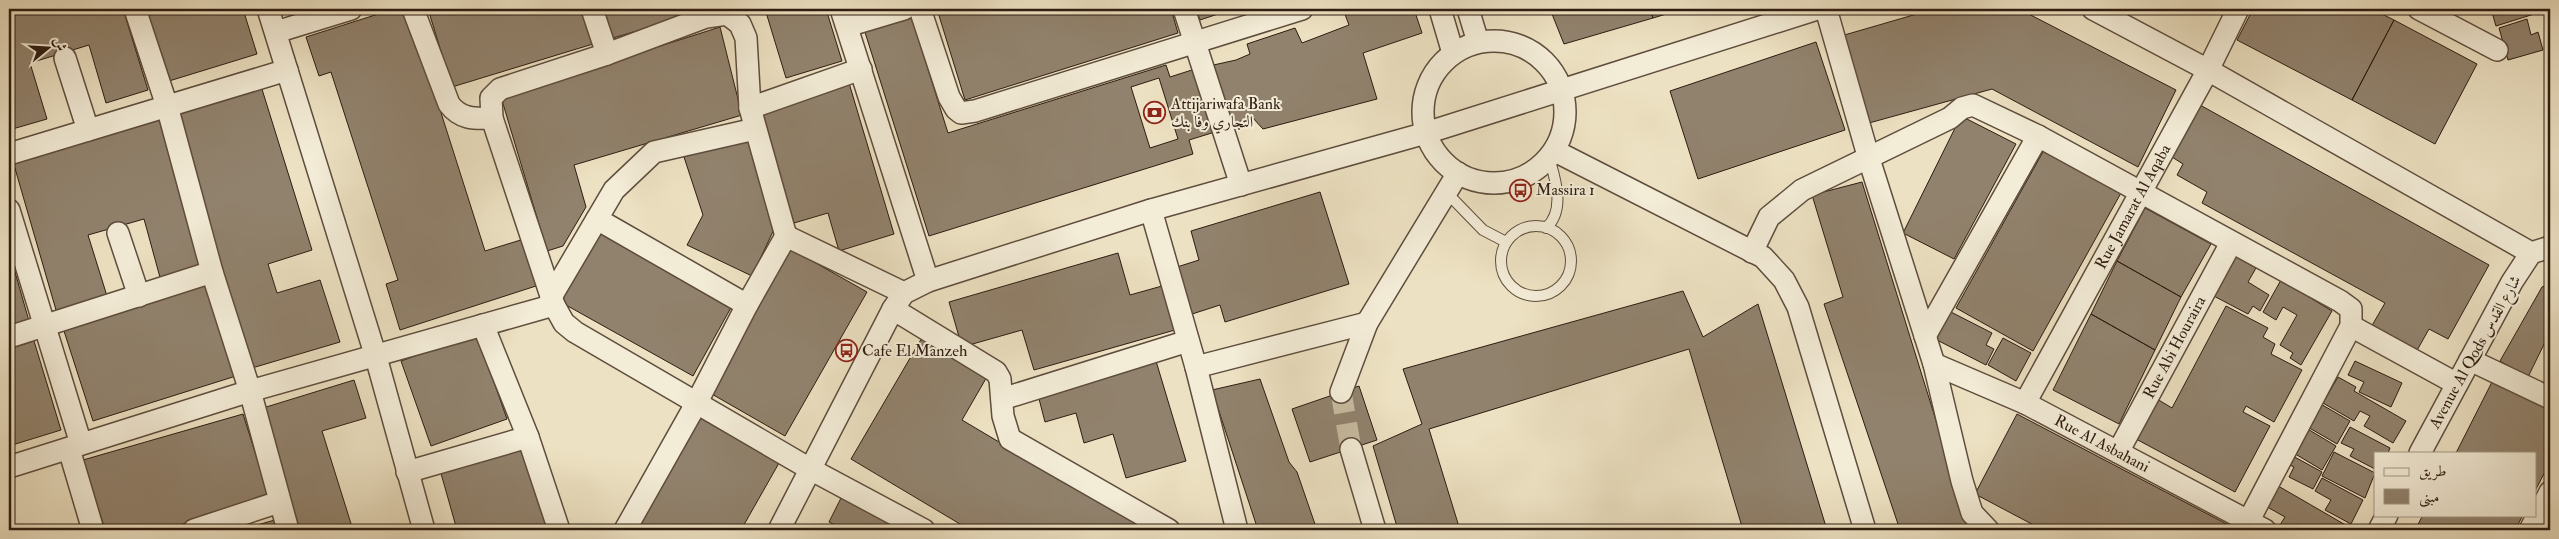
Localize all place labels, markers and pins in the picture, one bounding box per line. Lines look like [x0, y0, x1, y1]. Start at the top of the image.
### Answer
place label: Attijariwafa Bank التجاري وفا بنك [1170, 94, 1281, 134]
bank icon: Attijariwafa Bank التجاري وفا بنك [1143, 101, 1167, 125]
bus stop icon: Massira 1 [1508, 178, 1532, 202]
place label: Massira 1 [1536, 180, 1595, 200]
bus stop icon: Cafe El Manzeh [834, 339, 858, 363]
place label: Cafe El Manzeh [862, 341, 968, 361]

